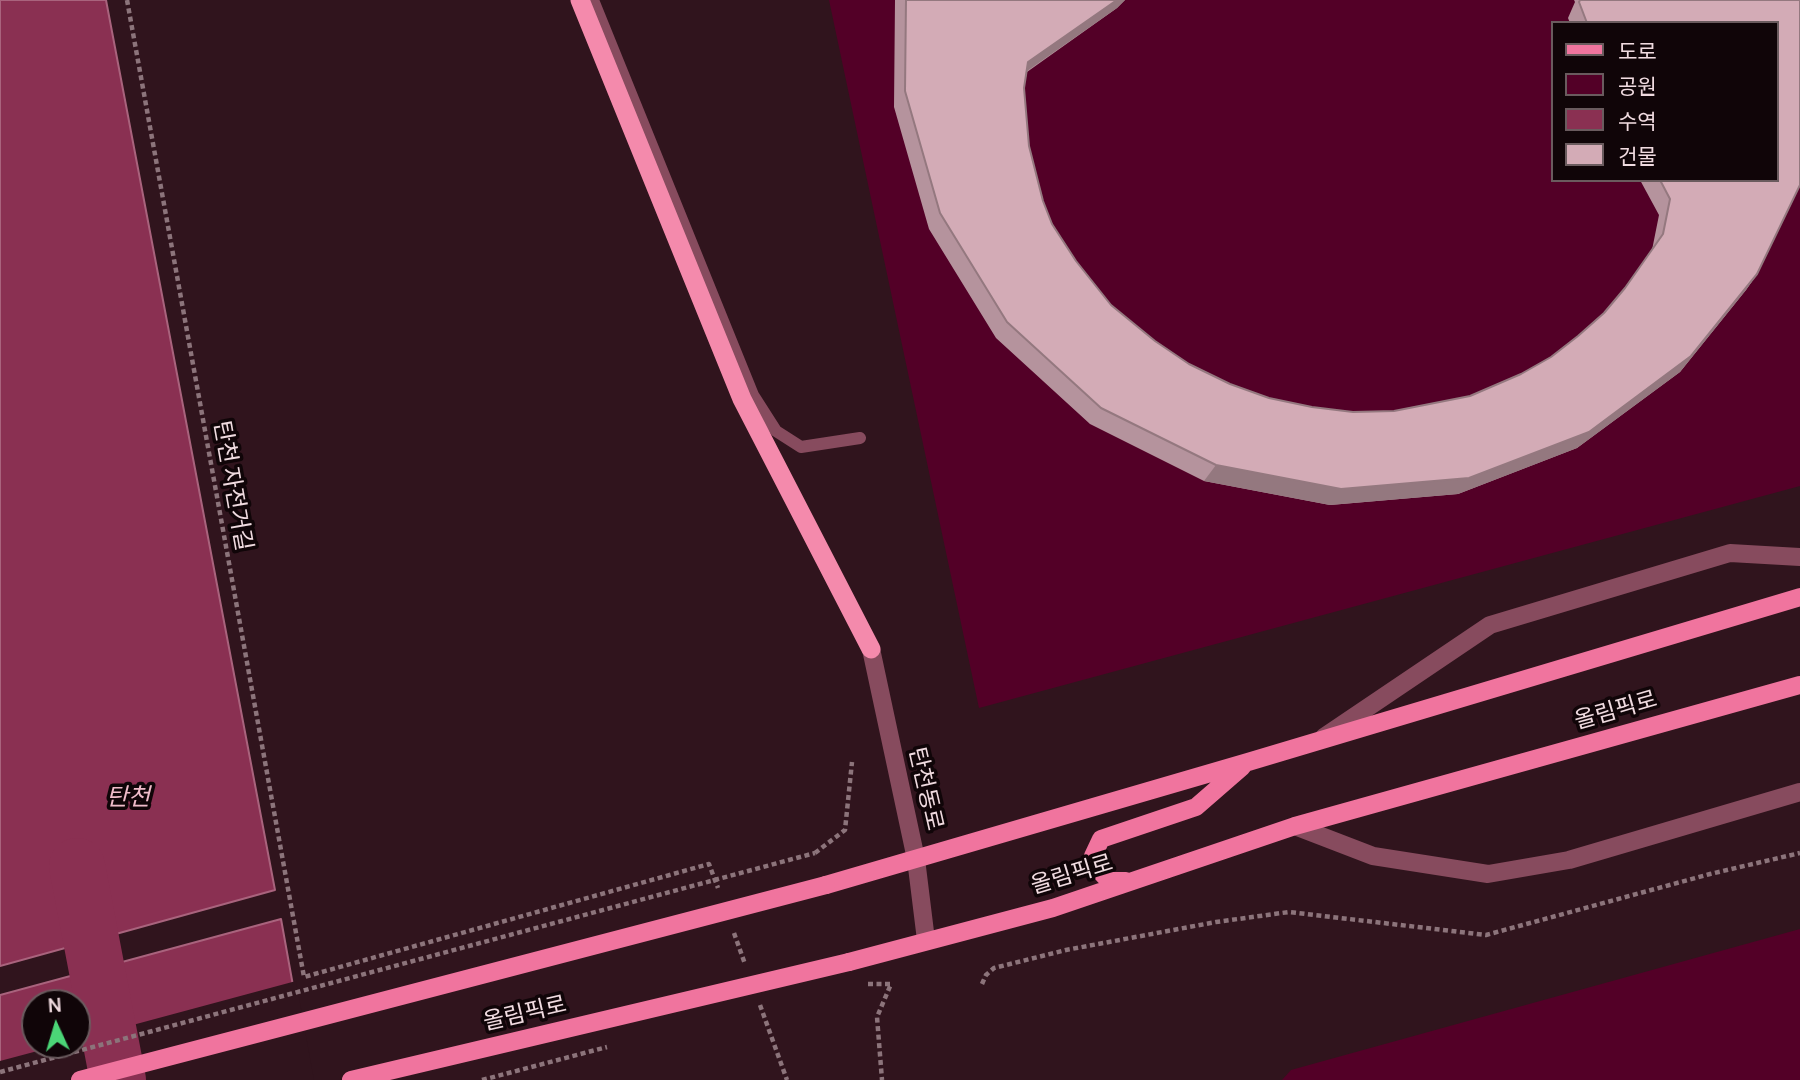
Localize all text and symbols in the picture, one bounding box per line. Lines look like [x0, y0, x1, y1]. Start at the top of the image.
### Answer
legend [1552, 21, 1779, 182]
text: 도로 [1618, 37, 1657, 65]
text: 공원 [1618, 72, 1657, 100]
text: 수역 [1618, 107, 1657, 135]
text: 건물 [1618, 142, 1657, 170]
street label: 탄천 자전거길 [207, 419, 257, 553]
street label: 올림픽로 [1572, 686, 1660, 736]
street label: 탄천동로 [902, 745, 948, 833]
water label: 탄천 [106, 784, 150, 812]
street label: 올림픽로 [1027, 849, 1117, 901]
north arrow [21, 989, 91, 1059]
street label: 올림픽로 [481, 991, 569, 1037]
text: N [47, 992, 62, 1018]

